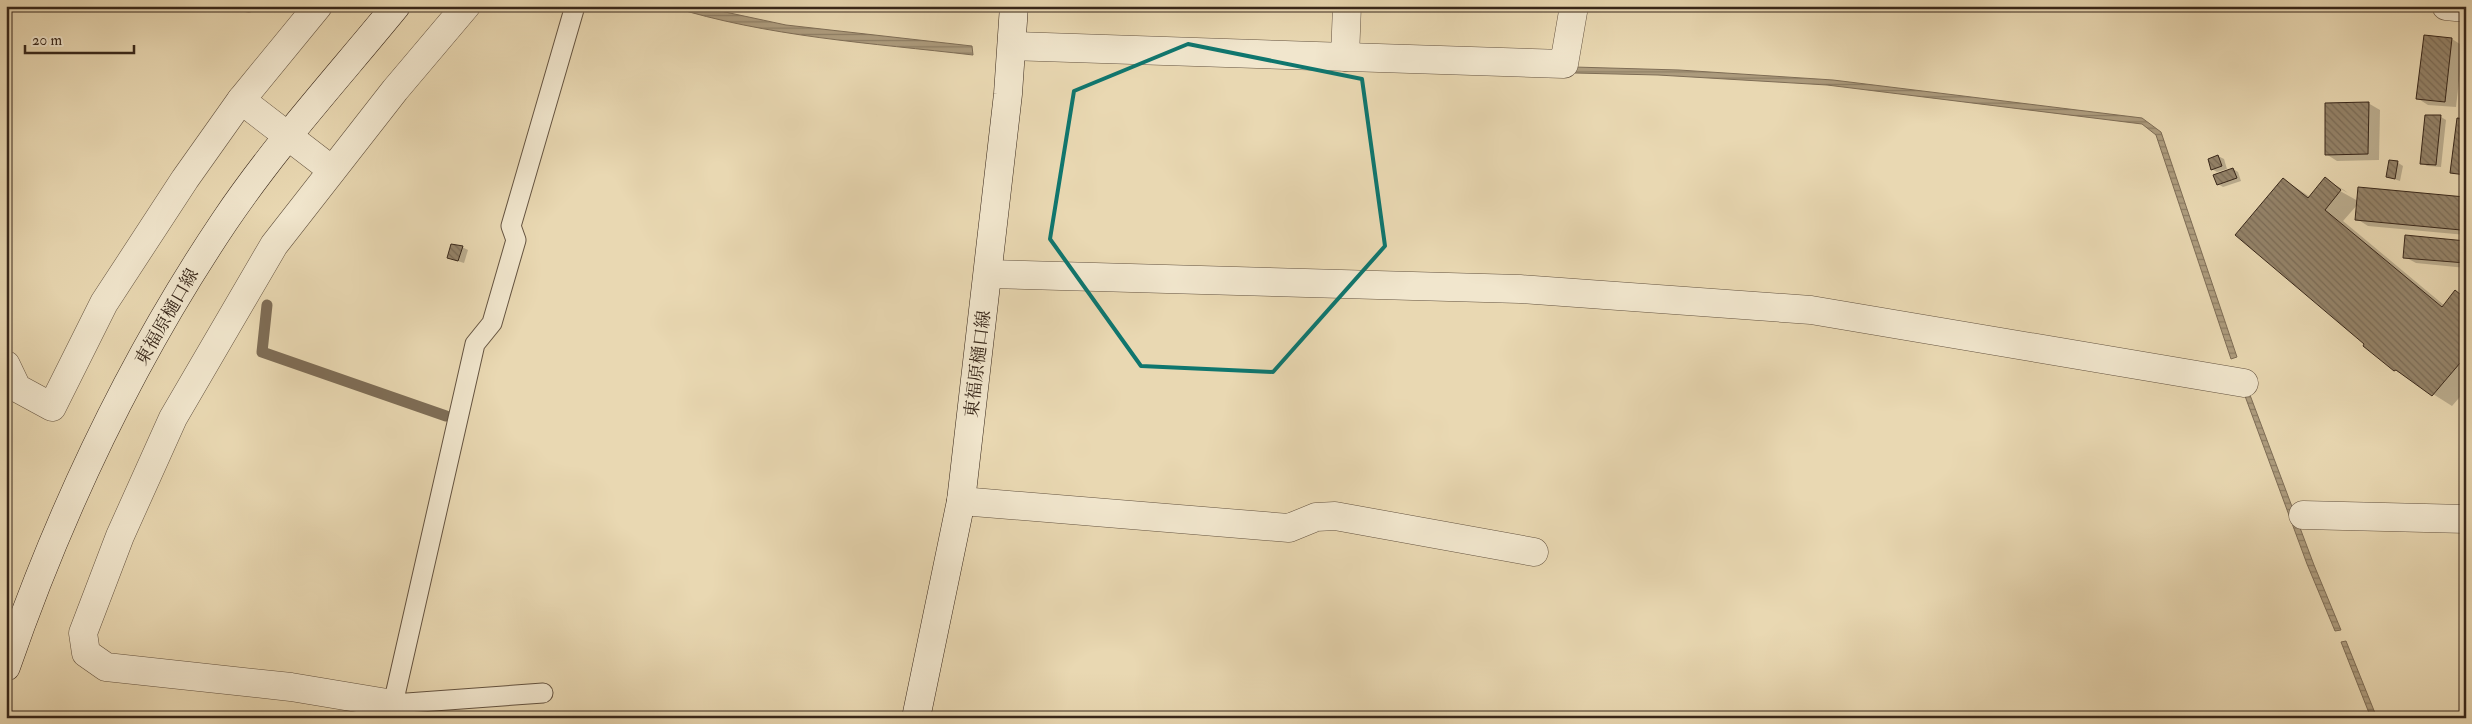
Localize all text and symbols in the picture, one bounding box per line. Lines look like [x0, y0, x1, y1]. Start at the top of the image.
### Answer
scale bar [25, 22, 134, 54]
text: 20 m [32, 31, 62, 50]
street label: 東福原樋口線 [130, 264, 204, 370]
street label: 東福原樋口線 [960, 309, 996, 419]

